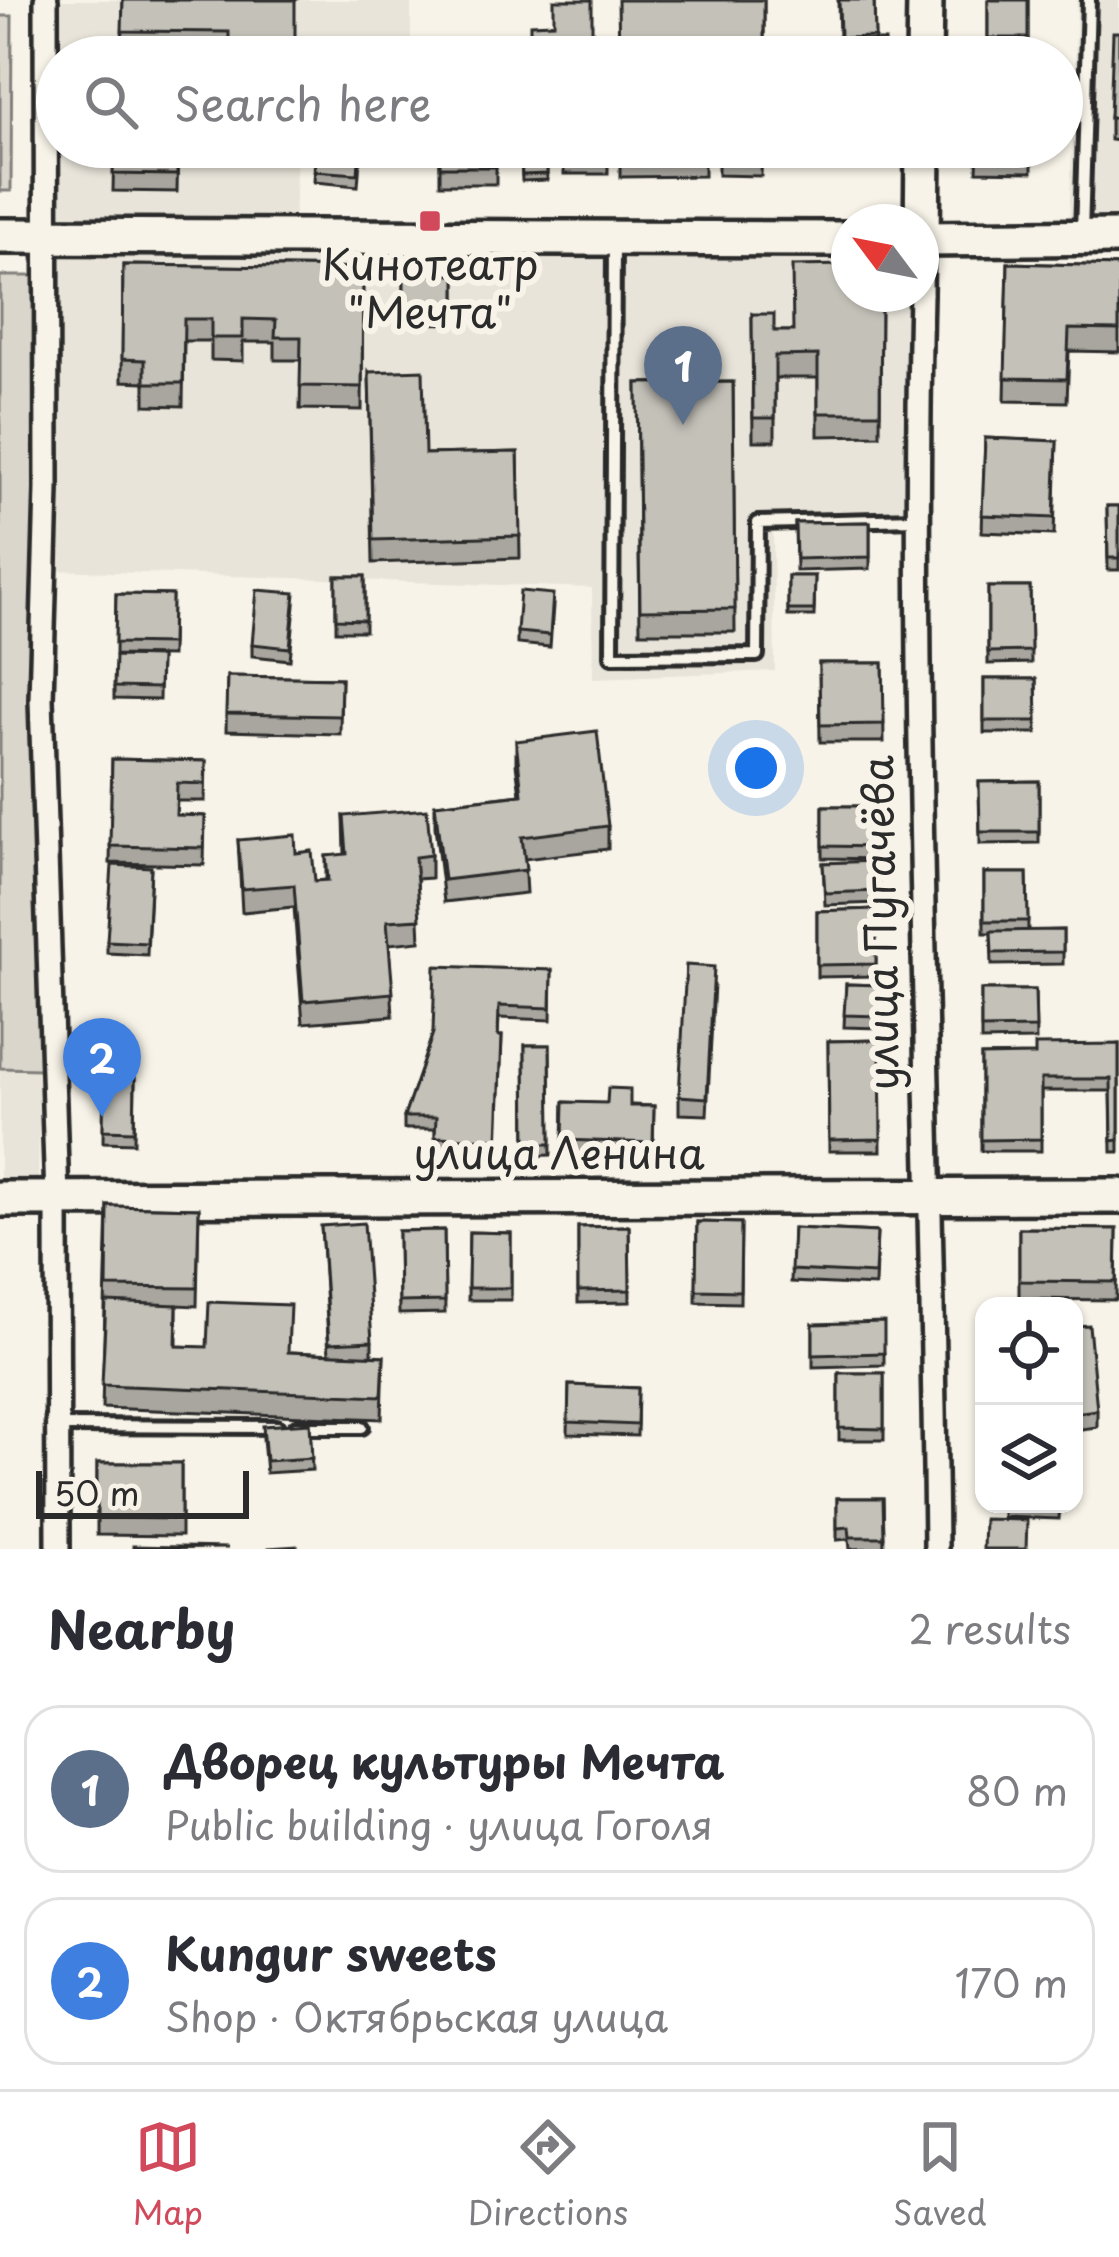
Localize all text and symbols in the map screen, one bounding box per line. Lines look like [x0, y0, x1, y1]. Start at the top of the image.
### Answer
search box [36, 36, 1083, 168]
text: Search here [174, 68, 431, 136]
icon: search [78, 69, 144, 135]
north arrow [831, 204, 939, 312]
marker: Кинотеатр "Мечта" [417, 208, 443, 234]
place label: Кинотеатр "Мечта" [321, 231, 539, 342]
pin: 1 [644, 326, 722, 425]
your location [726, 738, 786, 798]
street label: улица Пугачёва [844, 755, 913, 1091]
pin: 2 [63, 1018, 141, 1117]
street label: улица Ленина [413, 1120, 705, 1183]
map controls [975, 1297, 1083, 1513]
button: locate [975, 1297, 1083, 1405]
button: layers [975, 1405, 1083, 1513]
scale bar [36, 1465, 249, 1518]
text: 50 m [54, 1467, 140, 1517]
text: Nearby [48, 1589, 235, 1666]
text: 2 results [909, 1598, 1071, 1657]
text: Дворец культуры Мечта [165, 1726, 725, 1794]
text: 1 [81, 1760, 99, 1819]
text: 80 m [966, 1760, 1068, 1819]
text: Public building · улица Гоголя [165, 1794, 713, 1853]
text: Kungur sweets [165, 1918, 497, 1986]
text: 2 [76, 1952, 104, 2011]
text: 170 m [955, 1952, 1068, 2011]
text: Shop · Октябрьская улица [165, 1986, 668, 2045]
tab: Map [132, 2114, 203, 2236]
tab: Directions [468, 2114, 628, 2236]
tab: Saved [893, 2114, 987, 2236]

